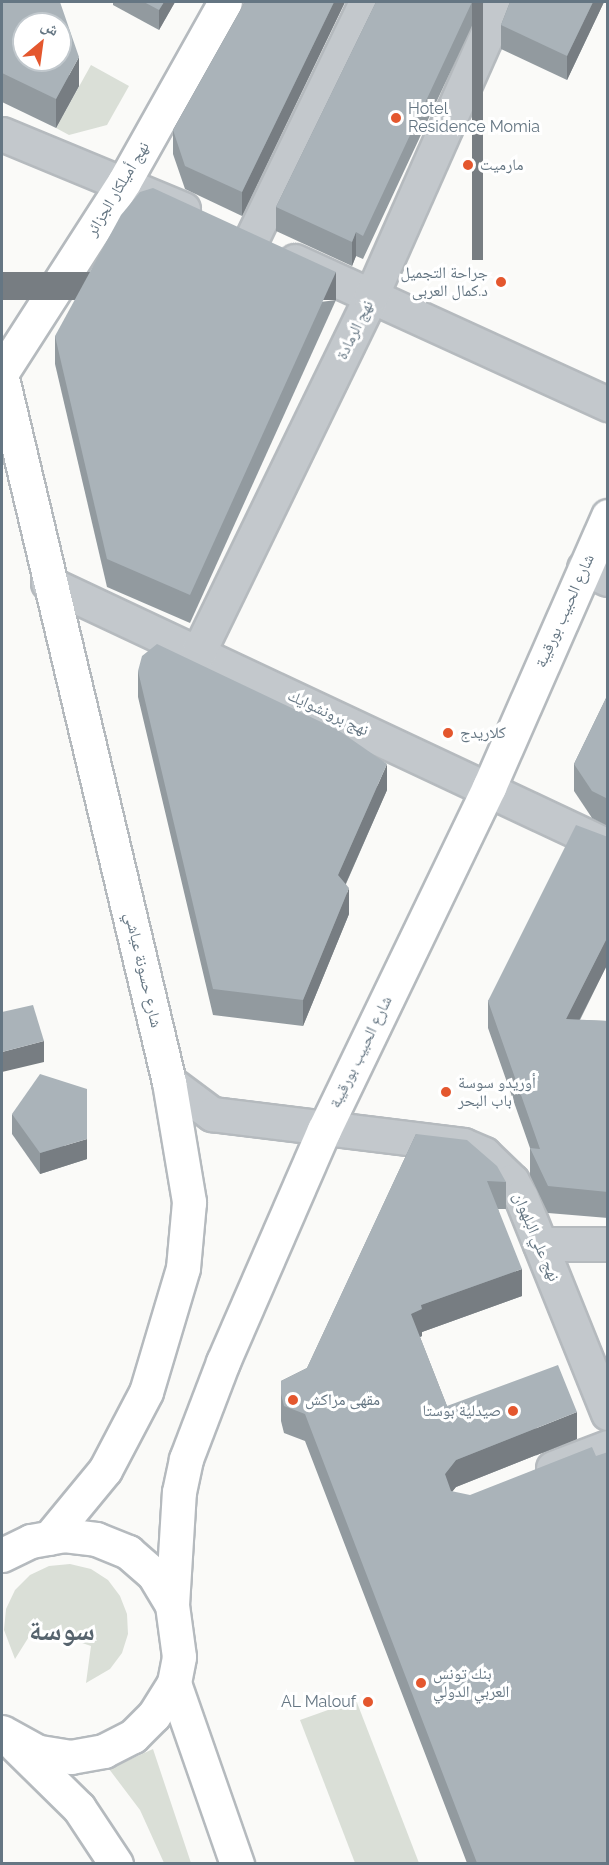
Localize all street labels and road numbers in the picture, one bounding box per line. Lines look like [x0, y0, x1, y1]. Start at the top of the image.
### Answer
street label: نهج أميلكار الجزائر [82, 138, 154, 240]
street label: نهج الرمادة [332, 297, 378, 363]
street label: شارع الحبيب بورقيبة [531, 551, 599, 671]
street label: نهج برونشوايك [284, 686, 372, 740]
street label: شارع حسونة عياشي [120, 910, 166, 1030]
street label: شارع الحبيب بورقيبة [326, 993, 396, 1111]
street label: نهج علي البلهوان [509, 1190, 563, 1284]

